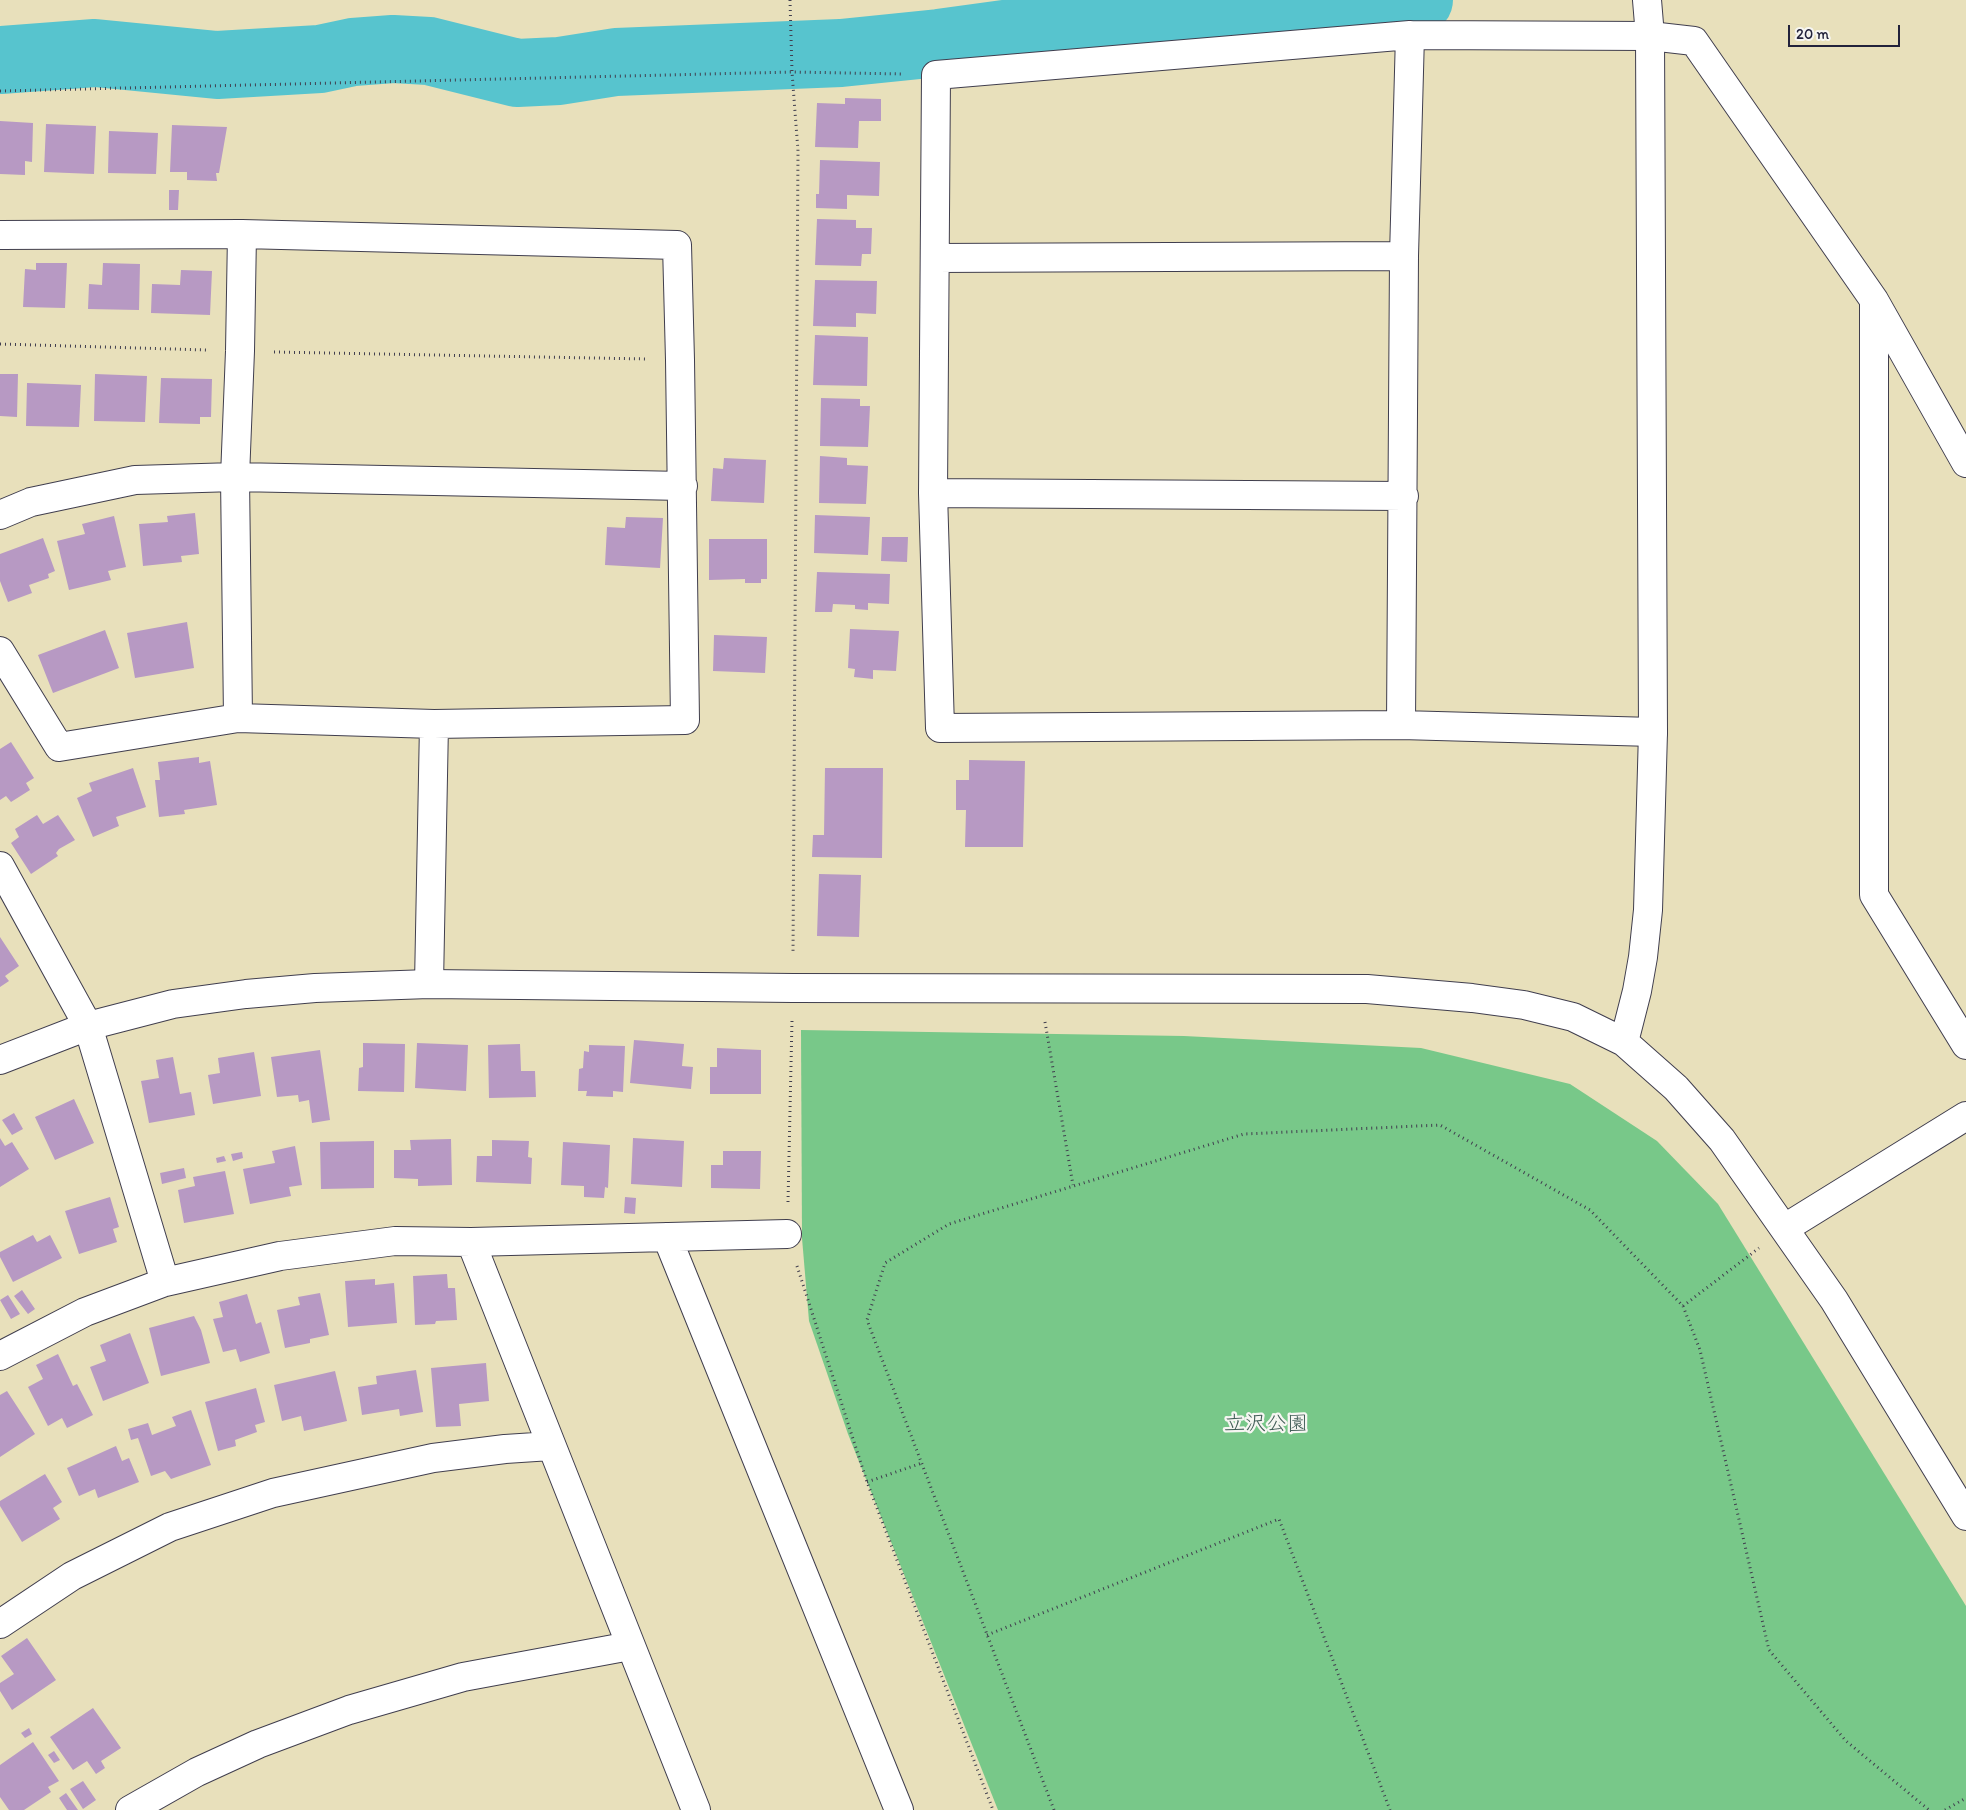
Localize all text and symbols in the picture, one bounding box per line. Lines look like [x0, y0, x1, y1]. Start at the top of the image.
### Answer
scale bar [1791, 15, 1904, 47]
text: 20 m [1796, 25, 1829, 43]
park label: 立沢公園 [1224, 1412, 1308, 1438]

